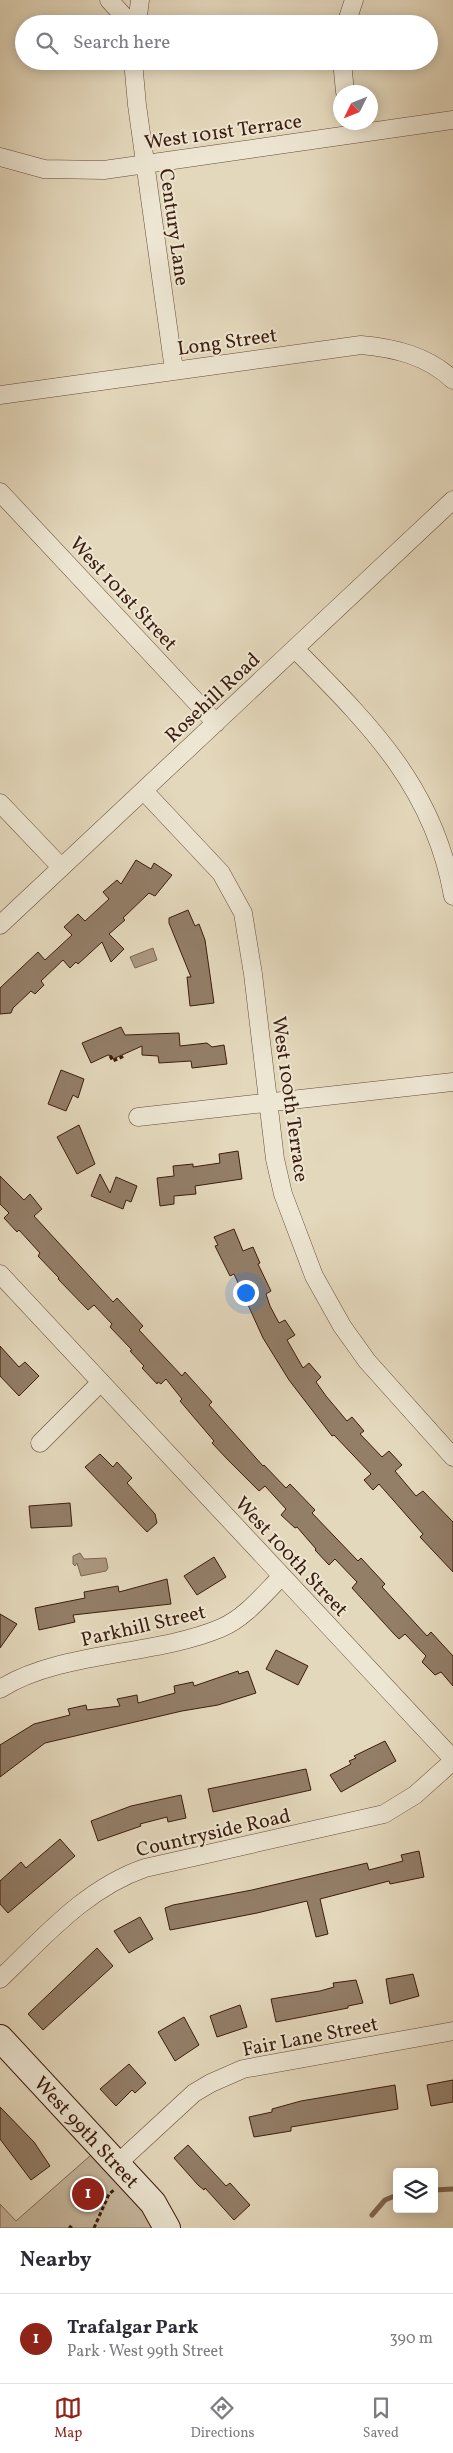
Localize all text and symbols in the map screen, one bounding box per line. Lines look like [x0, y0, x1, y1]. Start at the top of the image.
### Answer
search box [15, 15, 438, 70]
icon: search [33, 29, 61, 57]
text: Search here [73, 30, 170, 56]
north arrow [333, 85, 378, 130]
street label: West 101st Terrace [143, 108, 304, 158]
street label: Century Lane [151, 167, 195, 288]
street label: Long Street [176, 322, 279, 364]
street label: West 101st Street [62, 531, 183, 658]
street label: Rosehill Road [160, 647, 267, 750]
street label: West 100th Terrace [264, 1015, 315, 1184]
your location [233, 1280, 259, 1306]
street label: West 100th Street [227, 1491, 354, 1624]
street label: Parkhill Street [78, 1599, 209, 1655]
street label: Countryside Road [134, 1803, 293, 1865]
street label: Fair Lane Street [240, 2011, 381, 2065]
street label: West 99th Street [26, 2071, 145, 2196]
map controls [393, 2168, 438, 2213]
button: layers [393, 2168, 438, 2213]
pin: 1 [72, 2175, 104, 2213]
text: Nearby [20, 2246, 91, 2275]
text: Trafalgar Park [67, 2315, 199, 2341]
text: 1 [33, 2328, 39, 2350]
text: 390 m [390, 2328, 433, 2350]
text: Park · West 99th Street [67, 2341, 224, 2363]
tab: Map [54, 2394, 82, 2443]
tab: Directions [190, 2394, 255, 2443]
tab: Saved [363, 2394, 399, 2443]

